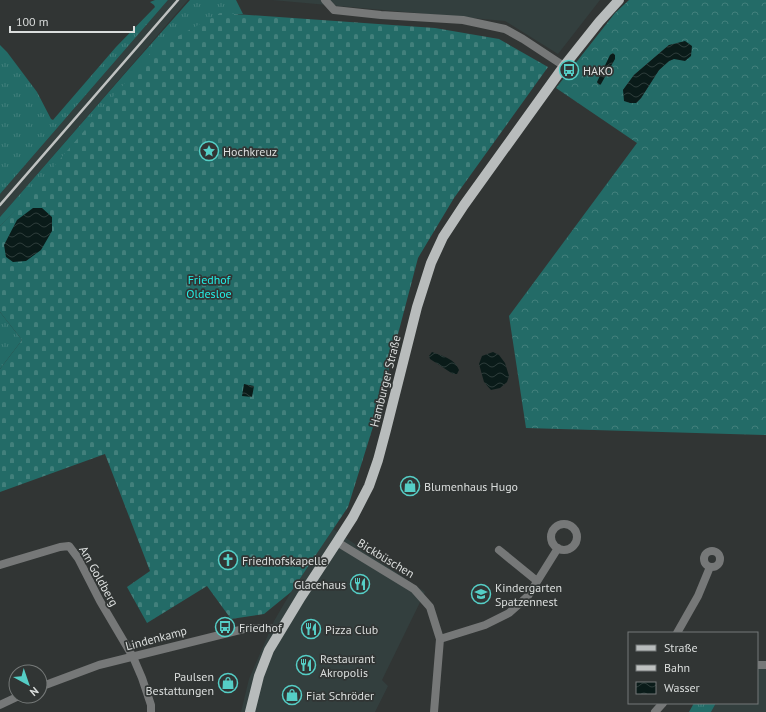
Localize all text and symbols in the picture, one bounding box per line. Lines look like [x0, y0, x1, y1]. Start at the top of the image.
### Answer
scale bar [10, 8, 134, 34]
text: 100 m [16, 14, 49, 29]
bus stop icon: HAKO [558, 59, 580, 81]
place label: HAKO [583, 63, 613, 78]
place icon: Hochkreuz [198, 140, 220, 162]
place label: Hochkreuz [223, 144, 277, 159]
park label: Friedhof Oldesloe [186, 272, 232, 301]
street label: Hamburger Straße [366, 333, 404, 429]
shop icon: Blumenhaus Hugo [399, 475, 421, 497]
place label: Blumenhaus Hugo [424, 479, 518, 494]
street label: Bickbüschen [355, 535, 417, 581]
street label: Am Goldberg [76, 543, 122, 609]
church icon: Friedhofskapelle [217, 549, 239, 571]
place label: Friedhofskapelle [242, 553, 327, 568]
restaurant icon: Glacehaus [349, 573, 371, 595]
place label: Glacehaus [294, 577, 346, 592]
place label: Kindergarten Spatzennest [495, 580, 562, 609]
school or university icon: Kindergarten Spatzennest [470, 583, 492, 605]
bus stop icon: Friedhof [214, 616, 236, 638]
restaurant icon: Pizza Club [300, 618, 322, 640]
place label: Friedhof [239, 620, 283, 635]
place label: Pizza Club [325, 622, 378, 637]
street label: Lindenkamp [124, 623, 188, 653]
legend [628, 632, 758, 704]
text: Straße [664, 640, 698, 655]
place label: Restaurant Akropolis [320, 651, 375, 680]
restaurant icon: Restaurant Akropolis [295, 654, 317, 676]
text: Bahn [664, 660, 690, 675]
north arrow [8, 664, 48, 704]
place label: Paulsen Bestattungen [146, 669, 214, 698]
shop icon: Paulsen Bestattungen [217, 672, 239, 694]
text: Wasser [664, 680, 700, 695]
text: N [27, 684, 42, 699]
shop icon: Fiat Schröder [281, 684, 303, 706]
place label: Fiat Schröder [306, 688, 374, 703]

